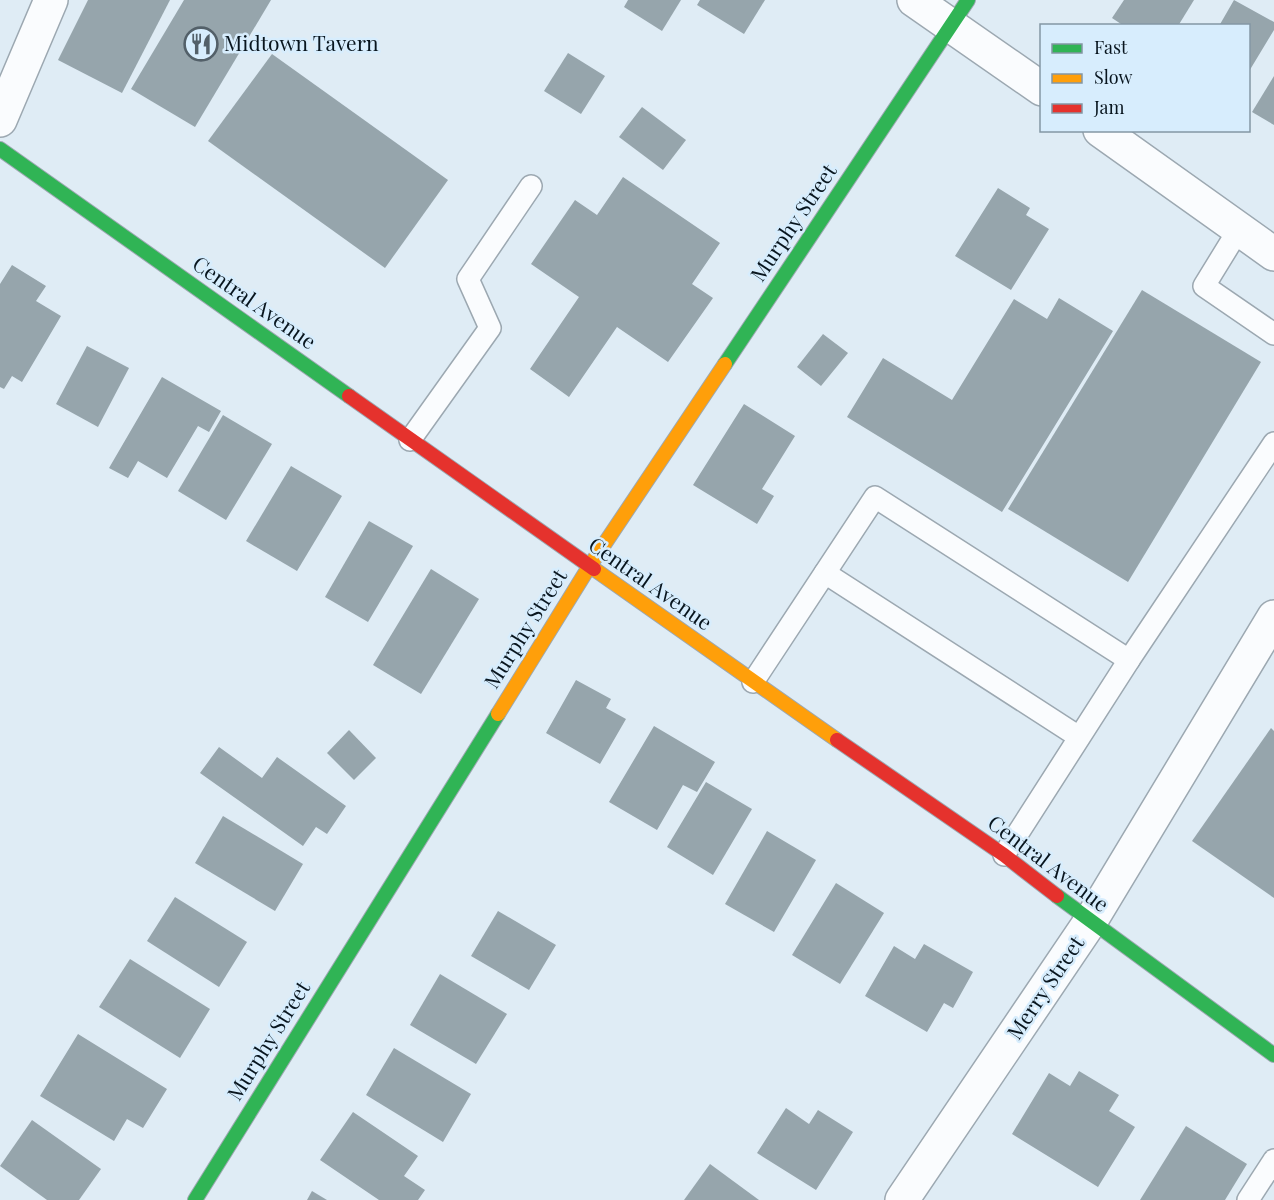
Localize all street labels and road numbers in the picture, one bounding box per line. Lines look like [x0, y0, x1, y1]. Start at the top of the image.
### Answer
street label: Murphy Street [743, 157, 842, 286]
street label: Central Avenue [188, 248, 322, 354]
street label: Central Avenue [584, 529, 718, 635]
street label: Murphy Street [476, 563, 572, 693]
street label: Central Avenue [983, 808, 1115, 917]
street label: Merry Street [999, 929, 1090, 1044]
street label: Murphy Street [219, 975, 315, 1105]

